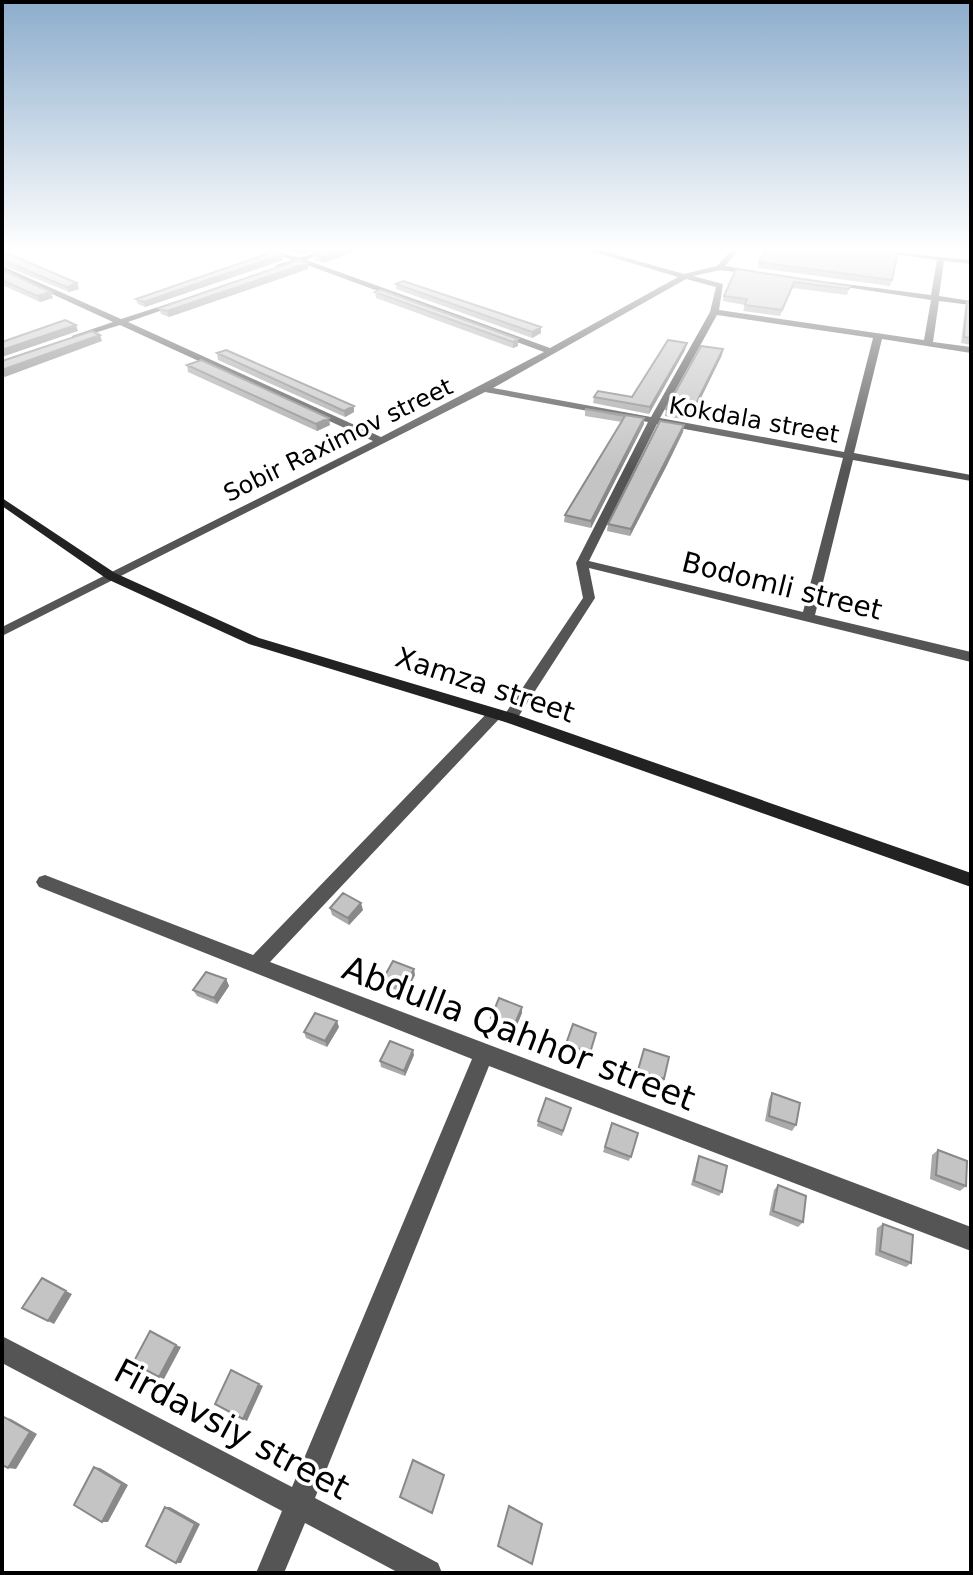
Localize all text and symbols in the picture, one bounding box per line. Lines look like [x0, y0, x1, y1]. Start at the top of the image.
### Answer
street label: Sobir Raximov street [219, 372, 457, 508]
street label: Kokdala street [667, 391, 841, 449]
street label: Bodomli street [679, 545, 885, 627]
street label: Xamza street [391, 641, 579, 729]
street label: Abdulla Qahhor street [337, 947, 701, 1119]
street label: Firdavsiy street [108, 1350, 356, 1508]

